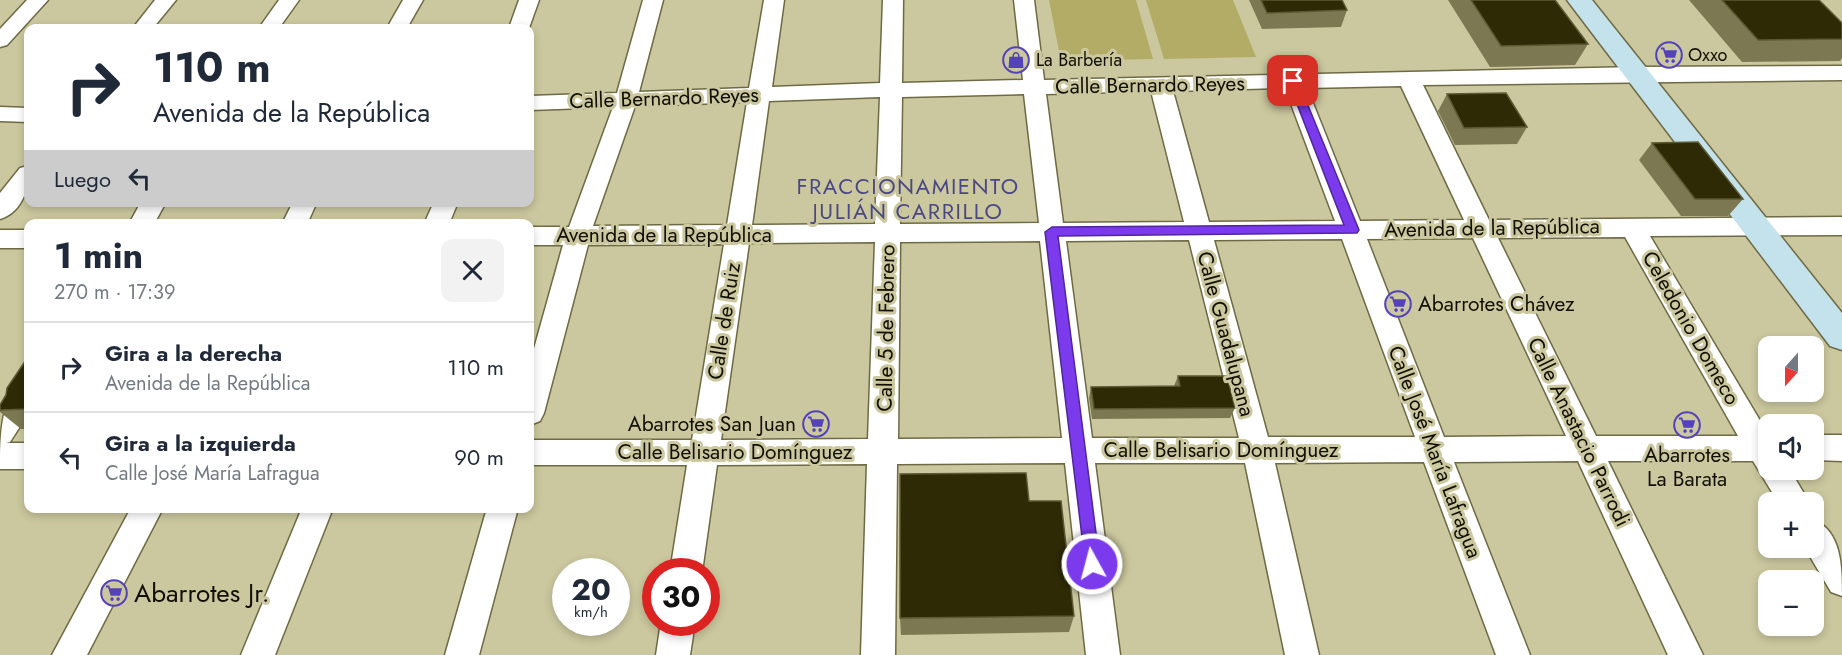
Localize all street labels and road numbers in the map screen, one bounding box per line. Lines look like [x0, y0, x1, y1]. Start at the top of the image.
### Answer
street label: Calle Bernardo Reyes [1055, 68, 1245, 102]
street label: Calle Bernardo Reyes [569, 80, 759, 116]
street label: Avenida de la República [1384, 211, 1600, 245]
street label: Avenida de la República [556, 220, 772, 250]
street label: Calle 5 de Febrero [870, 244, 902, 412]
street label: Celedonio Domeco [1635, 246, 1747, 410]
street label: Calle Guadalupana [1190, 248, 1262, 420]
street label: Calle de Ruiz [700, 260, 748, 382]
street label: Calle Anastacio Parrodi [1520, 332, 1638, 532]
street label: Calle José María Lafragua [1381, 341, 1489, 563]
street label: Calle Belisario Domínguez [1104, 435, 1339, 465]
street label: Calle Belisario Domínguez [618, 437, 853, 467]

